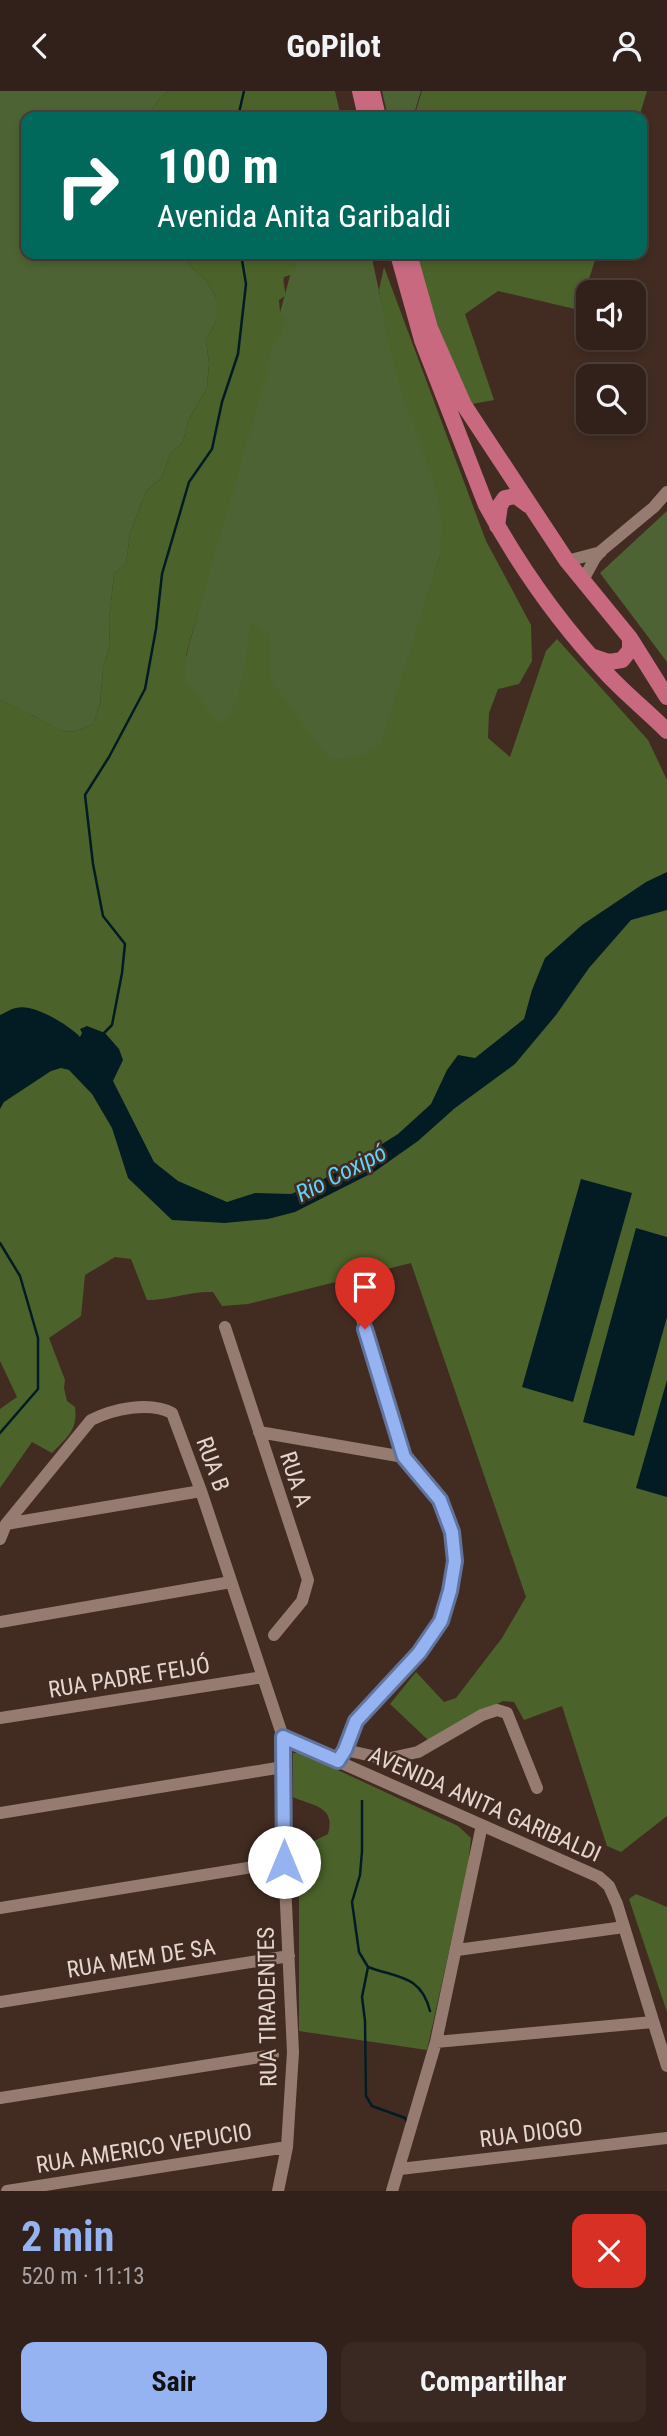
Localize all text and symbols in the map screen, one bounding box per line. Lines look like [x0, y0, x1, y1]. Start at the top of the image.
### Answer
icon: back [21, 27, 59, 65]
text: GoPilot [286, 27, 381, 65]
icon: person [608, 27, 646, 65]
text: 100 m [157, 138, 279, 195]
icon: right [42, 140, 133, 231]
text: Avenida Anita Garibaldi [157, 197, 451, 235]
map controls [576, 280, 646, 434]
button: sound [576, 280, 646, 350]
button: search [576, 364, 646, 434]
water label: Rio Coxipó [291, 1138, 391, 1208]
pin [335, 1257, 395, 1329]
icon: arrive [346, 1268, 384, 1306]
street label: RUA B [190, 1433, 235, 1495]
street label: RUA A [274, 1448, 317, 1510]
street label: RUA PADRE FEIJÓ [46, 1650, 212, 1704]
street label: AVENIDA ANITA GARIBALDI [365, 1741, 605, 1868]
position arrow [247, 1825, 321, 1899]
street label: RUA TIRADENTES [253, 1927, 282, 2087]
street label: RUA MEM DE SA [65, 1933, 217, 1984]
street label: RUA DIOGO [478, 2114, 584, 2153]
street label: RUA AMERICO VEPUCIO [34, 2118, 254, 2179]
text: 2 min [21, 2212, 114, 2261]
button: close [572, 2214, 646, 2288]
text: 520 m · 11:13 [21, 2263, 145, 2290]
button: Sair [21, 2342, 327, 2422]
button: Compartilhar [341, 2342, 646, 2422]

